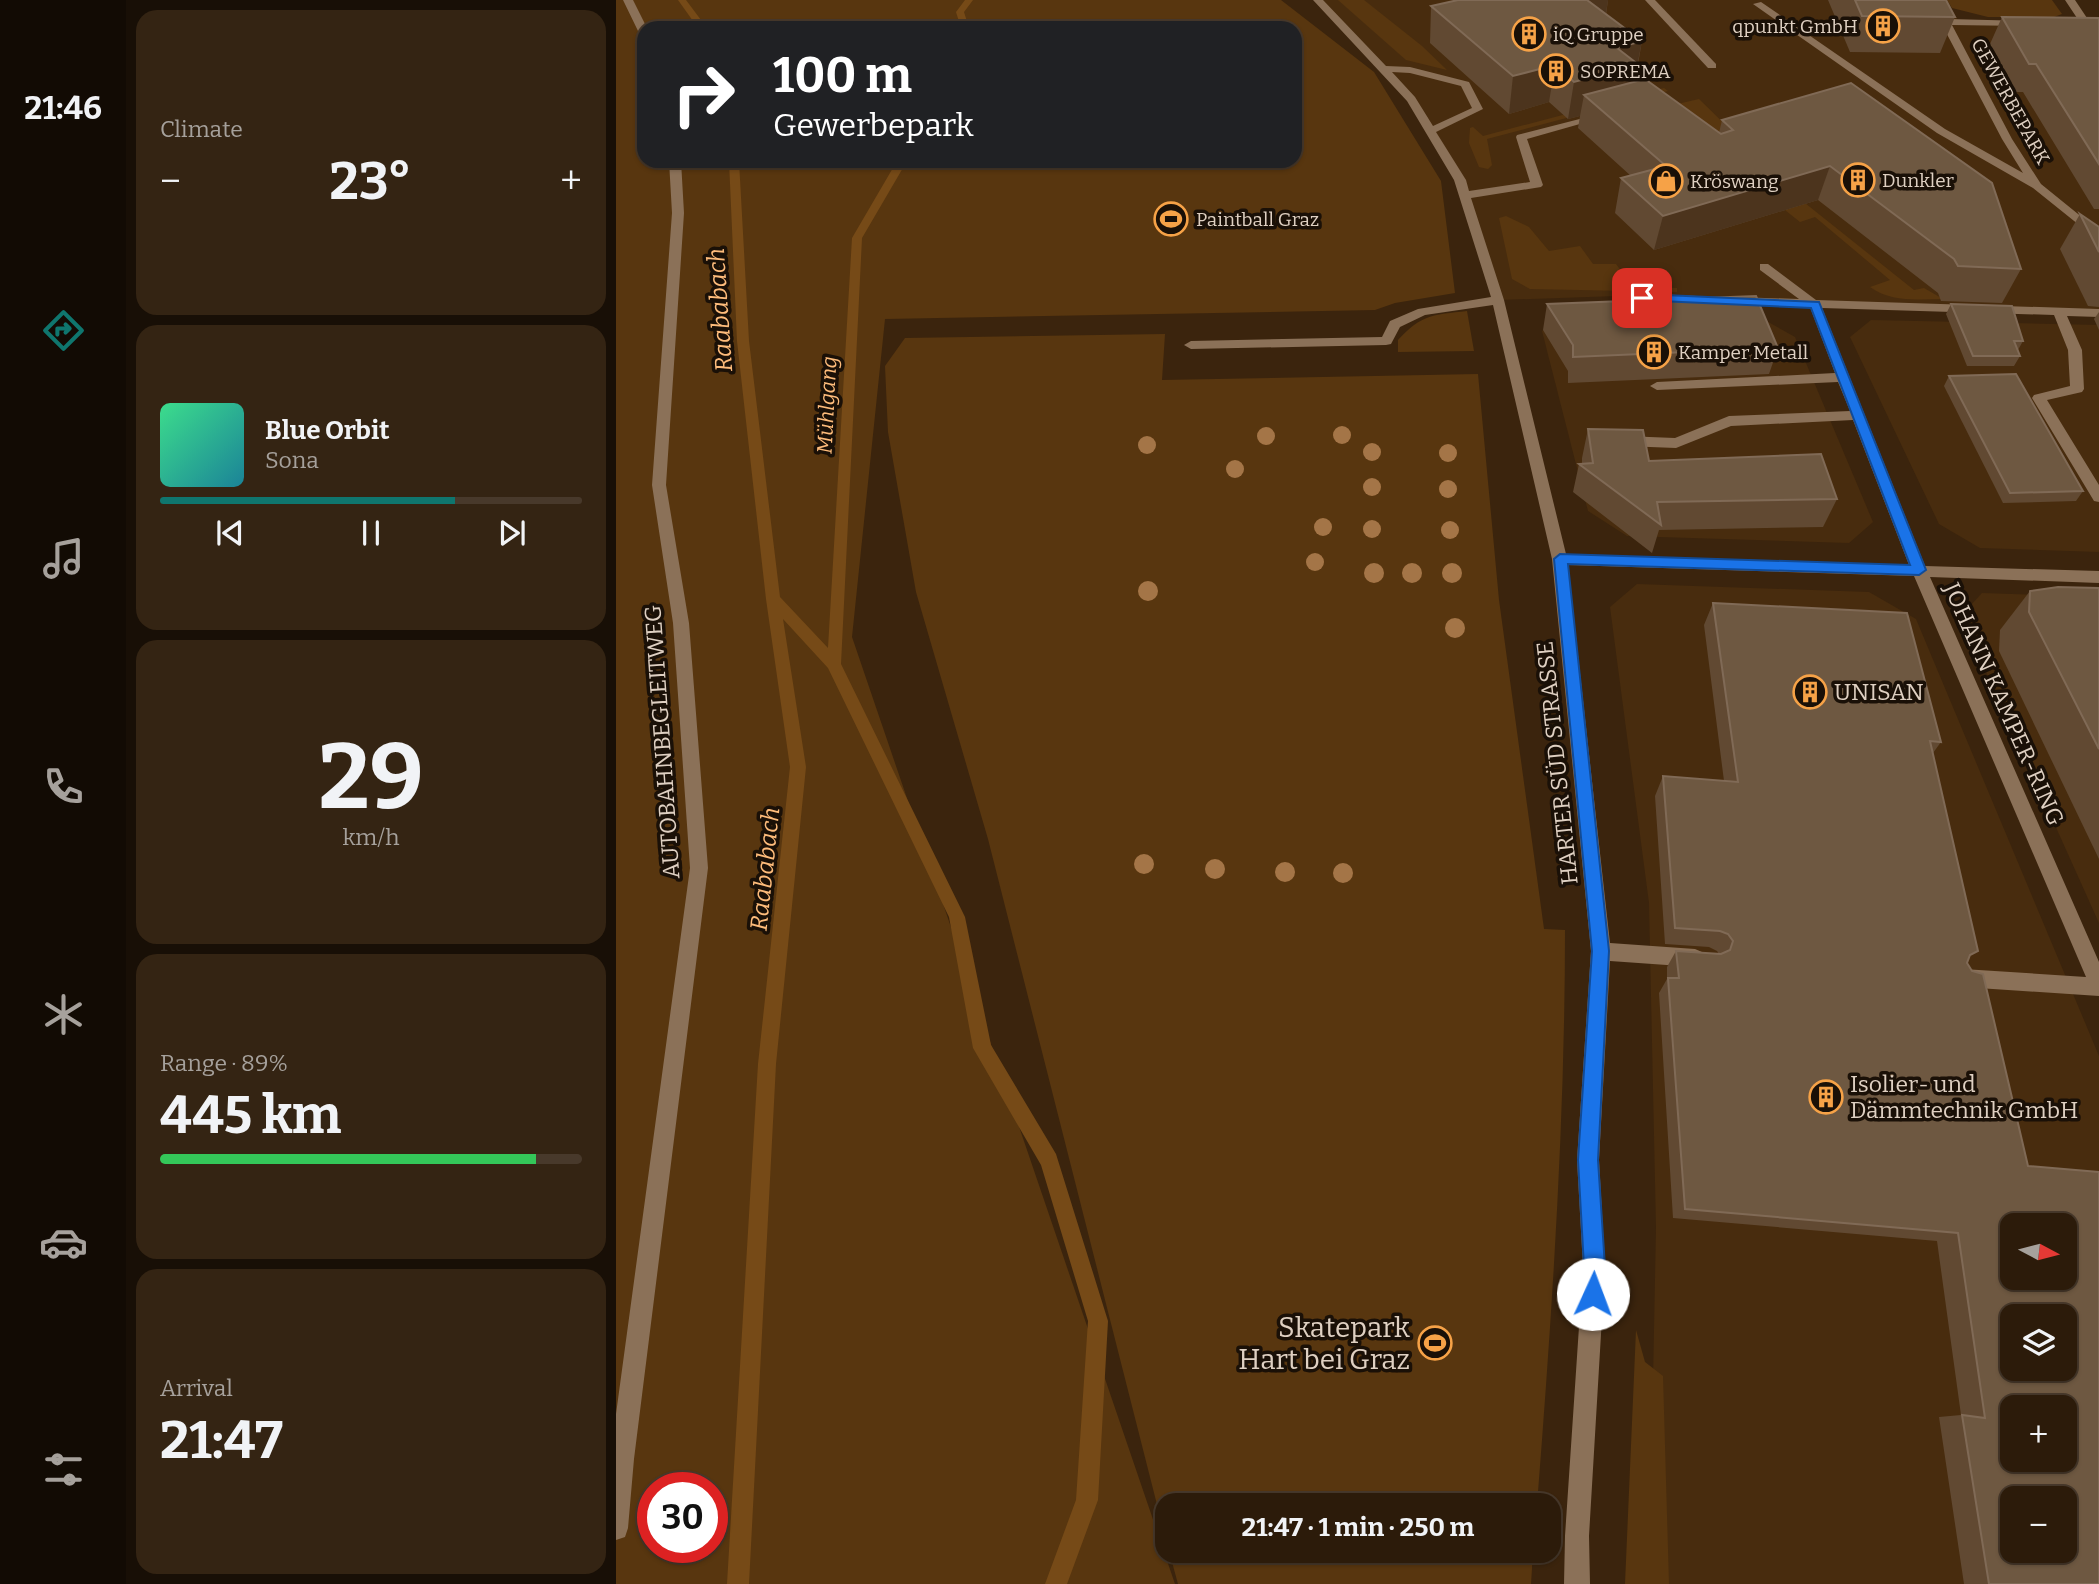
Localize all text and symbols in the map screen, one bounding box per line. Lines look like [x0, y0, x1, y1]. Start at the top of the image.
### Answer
building icon: qpunkt GmbH [1864, 7, 1902, 45]
building icon: iQ Gruppe [1510, 15, 1548, 53]
place label: qpunkt GmbH [1732, 15, 1858, 38]
place label: iQ Gruppe [1553, 23, 1644, 46]
street label: GEWERBEPARK [1966, 34, 2055, 169]
text: 100 m [773, 46, 912, 105]
icon: right [658, 49, 749, 140]
building icon: SOPREMA [1537, 52, 1575, 90]
place label: SOPREMA [1580, 60, 1671, 83]
text: 21:46 [24, 89, 102, 127]
text: Gewerbepark [773, 106, 974, 144]
text: Climate [160, 115, 243, 143]
text: 23° [330, 150, 412, 213]
text: − [160, 158, 181, 204]
text: + [560, 158, 582, 204]
building icon: Dunkler [1839, 161, 1877, 199]
shop icon: Kröswang [1647, 162, 1685, 200]
place label: Dunkler [1882, 169, 1955, 192]
place label: Kröswang [1690, 170, 1779, 193]
sports icon: Paintball Graz [1152, 200, 1190, 238]
place label: Paintball Graz [1196, 208, 1319, 231]
water label: Raababach [702, 247, 738, 373]
pin [1612, 268, 1672, 328]
icon: arrive [1623, 279, 1661, 317]
icon: directions [39, 306, 88, 355]
building icon: Kamper Metall [1635, 333, 1673, 371]
place label: Kamper Metall [1678, 341, 1808, 364]
water label: Mühlgang [811, 355, 843, 455]
text: Blue Orbit [265, 415, 389, 446]
text: Sona [265, 446, 319, 474]
icon: previous [211, 514, 249, 552]
icon: pause [352, 514, 390, 552]
icon: next [493, 514, 531, 552]
icon: music [39, 534, 88, 583]
street label: JOHANN KAMPER-RING [1937, 577, 2070, 830]
street label: AUTOBAHNBEGLEITWEG [638, 604, 686, 880]
street label: HARTER SÜD STRASSE [1530, 640, 1584, 886]
building icon: UNISAN [1791, 673, 1829, 711]
place label: UNISAN [1834, 678, 1924, 706]
text: 29 [318, 723, 424, 832]
icon: phone [39, 762, 88, 811]
water label: Raababach [745, 806, 785, 932]
text: km/h [343, 823, 399, 851]
icon: climate [39, 990, 88, 1039]
text: Range · 89% [160, 1049, 288, 1077]
place label: Isolier- und Dämmtechnik GmbH [1850, 1070, 2078, 1124]
building icon: Isolier- und Dämmtechnik GmbH [1807, 1078, 1845, 1116]
text: 445 km [160, 1084, 341, 1147]
north arrow [2000, 1213, 2077, 1290]
map controls [2000, 1213, 2077, 1563]
icon: car [39, 1218, 88, 1267]
position arrow [1556, 1257, 1630, 1331]
button: layers [2000, 1304, 2077, 1381]
place label: Skatepark Hart bei Graz [1238, 1311, 1410, 1376]
sports icon: Skatepark Hart bei Graz [1416, 1324, 1454, 1362]
text: Arrival [160, 1374, 233, 1402]
button: + [2000, 1395, 2077, 1472]
text: 21:47 [160, 1409, 283, 1472]
icon: filters [39, 1445, 88, 1494]
speed limit sign: 30 [637, 1472, 728, 1563]
button: − [2000, 1486, 2077, 1563]
text: 21:47 · 1 min · 250 m [1242, 1512, 1474, 1543]

